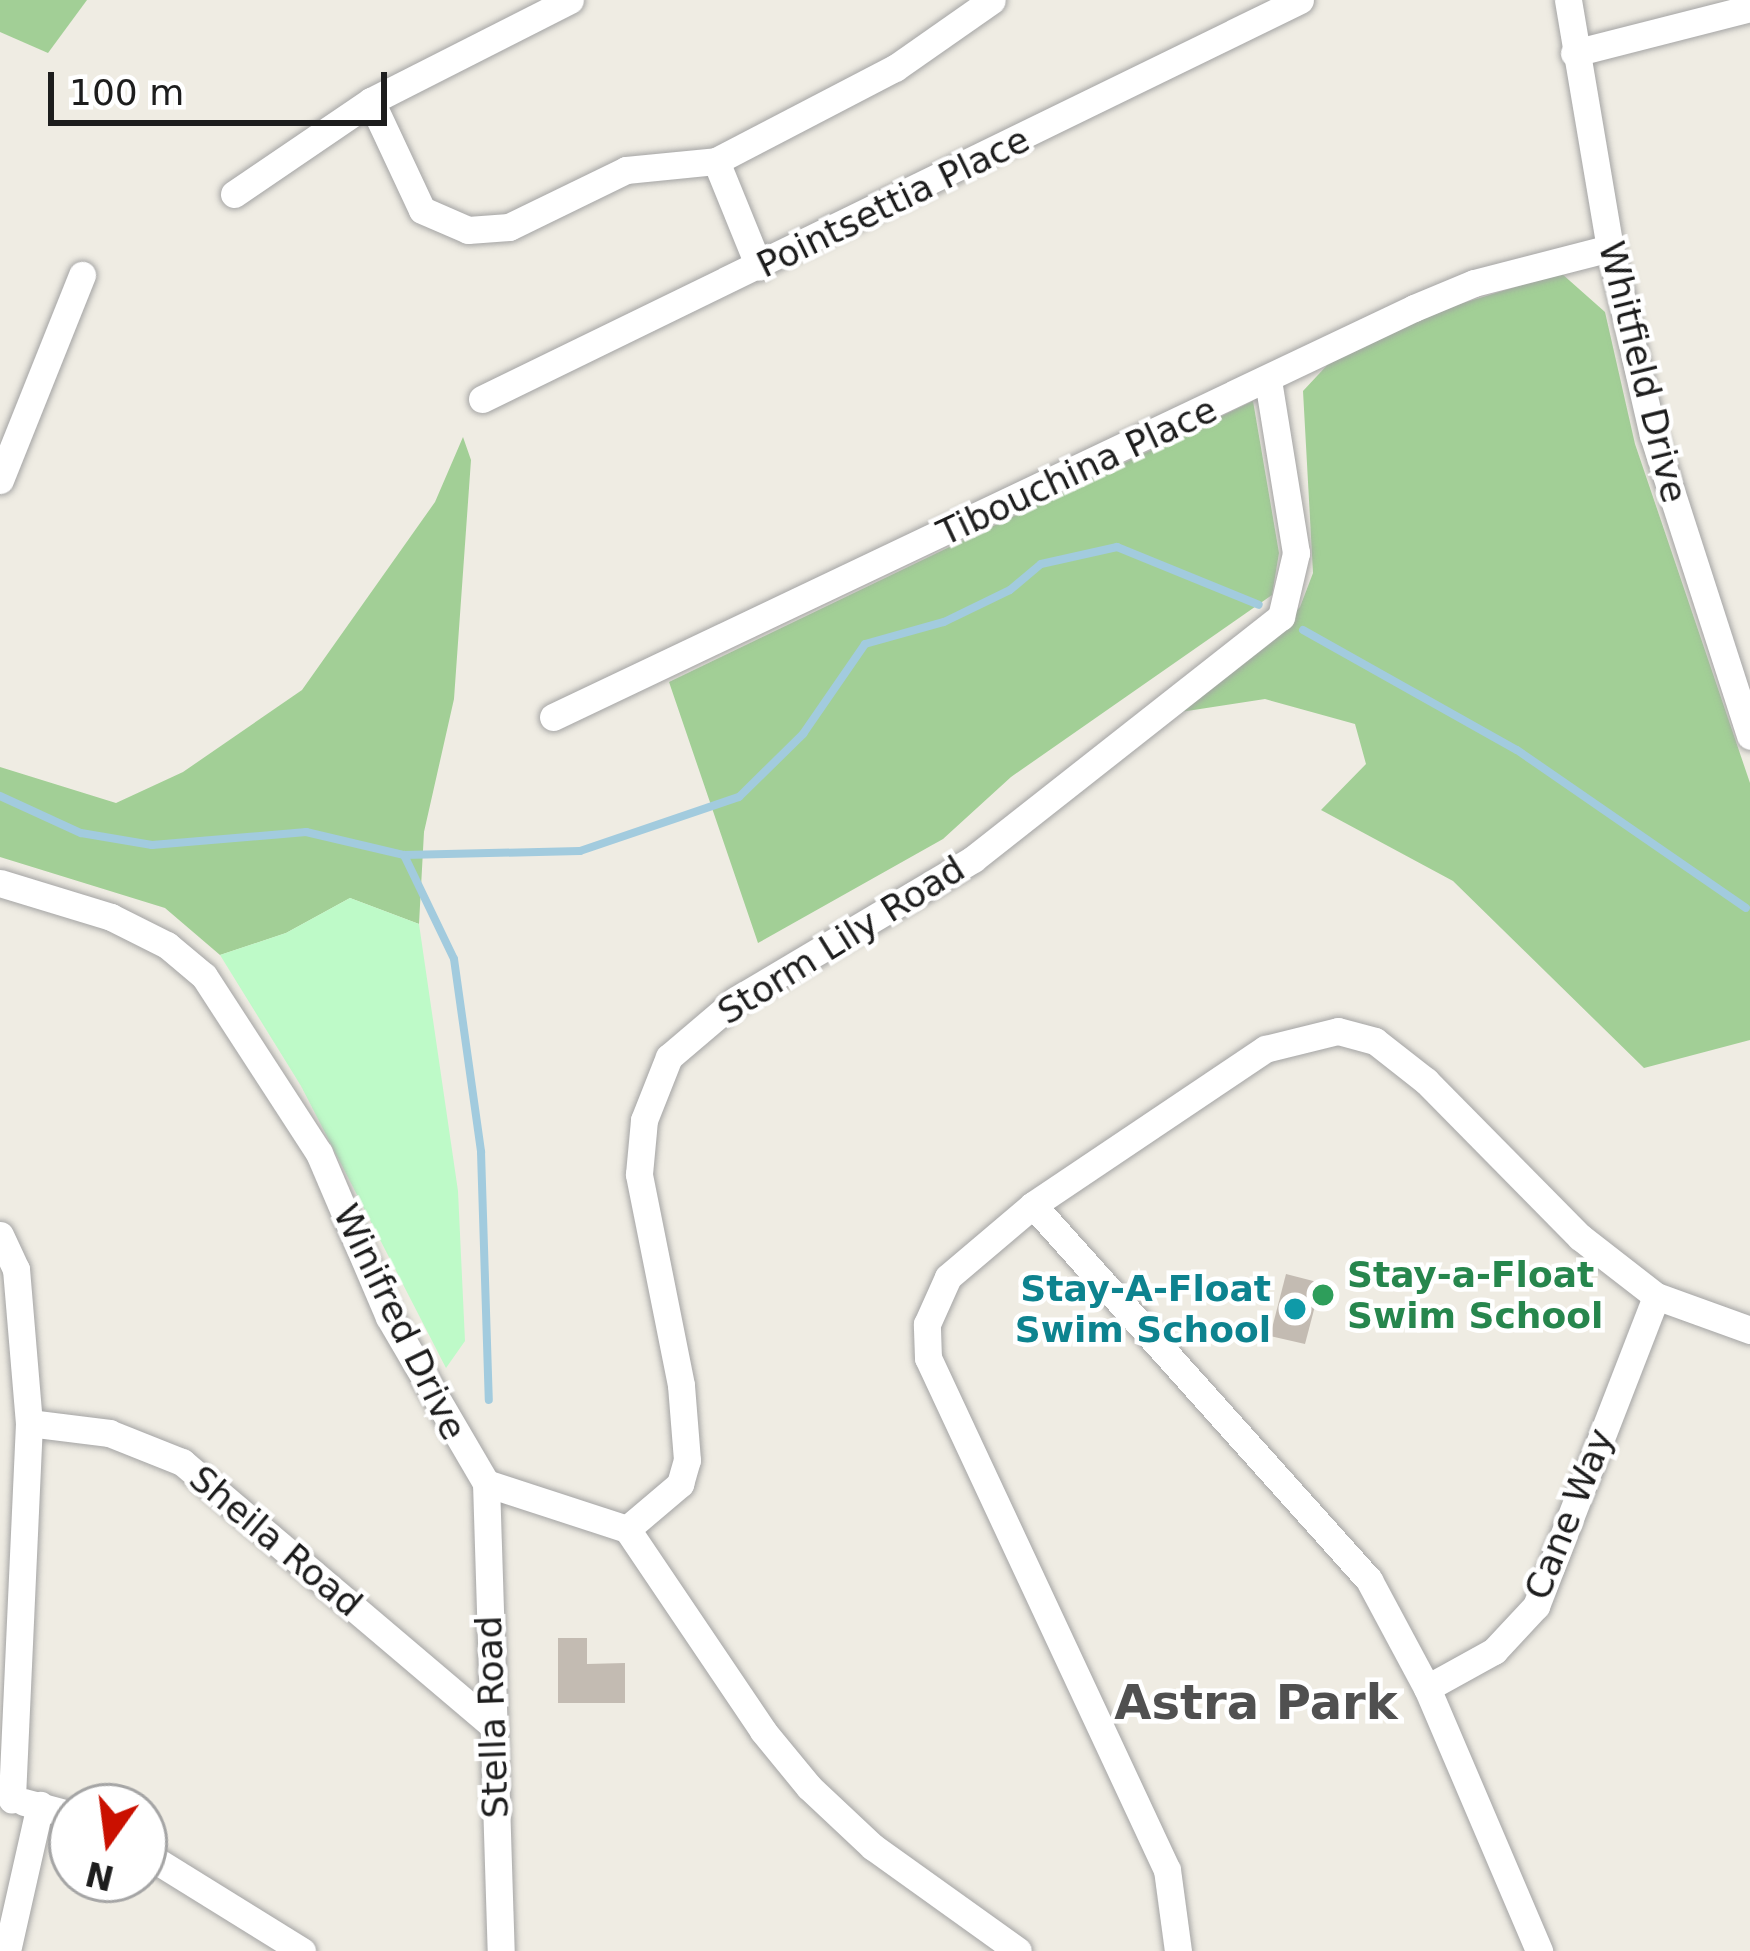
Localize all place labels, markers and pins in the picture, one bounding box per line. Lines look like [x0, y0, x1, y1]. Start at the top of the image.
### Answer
place label: Stay-a-Float Swim School [1347, 1252, 1603, 1337]
place label: Stay-A-Float Swim School [1015, 1266, 1271, 1351]
marker: Stay-a-Float Swim School [1310, 1282, 1336, 1308]
marker: Stay-A-Float Swim School [1282, 1296, 1308, 1322]

